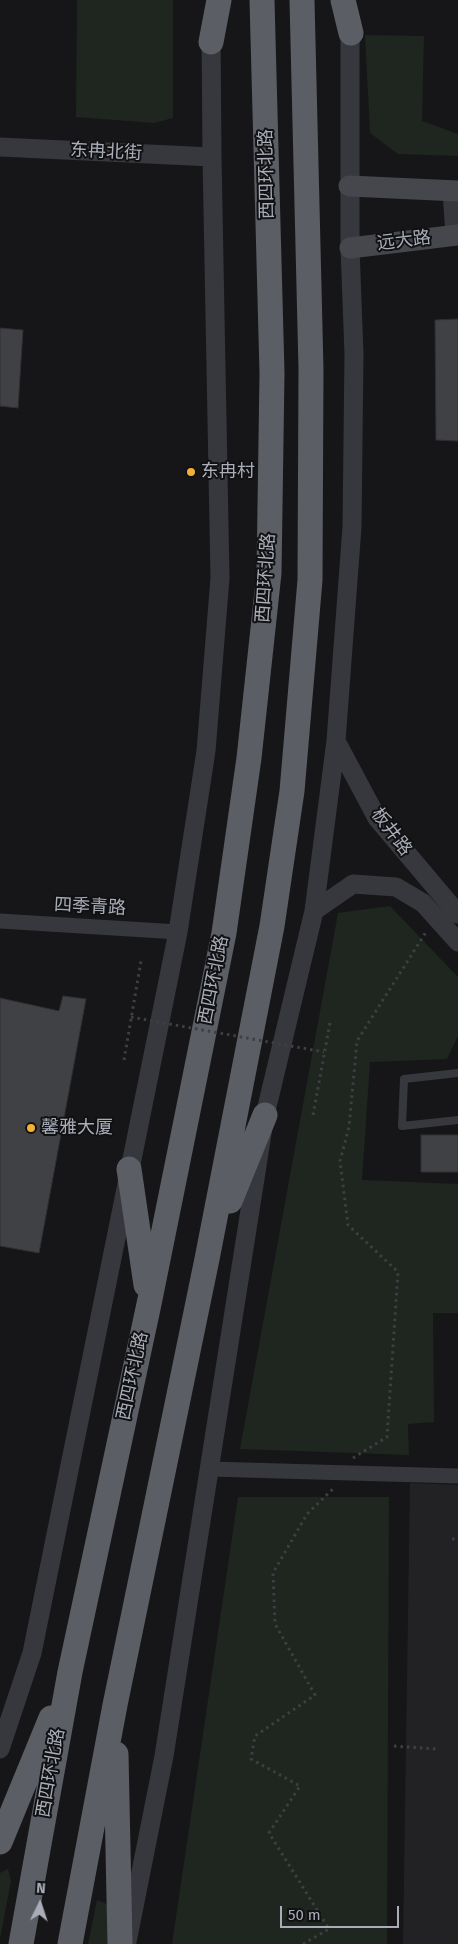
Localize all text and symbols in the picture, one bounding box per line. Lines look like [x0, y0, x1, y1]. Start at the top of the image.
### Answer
street label: 西四环北路 [255, 129, 279, 219]
street label: 东冉北街 [69, 139, 143, 165]
street label: 远大路 [376, 227, 432, 255]
place label: 东冉村 [201, 461, 255, 483]
marker: 东冉村 [185, 466, 197, 478]
street label: 西四环北路 [252, 532, 280, 624]
street label: 板井路 [366, 804, 416, 860]
street label: 四季青路 [53, 894, 127, 920]
street label: 西四环北路 [195, 934, 233, 1026]
place label: 馨雅大厦 [41, 1117, 113, 1139]
marker: 馨雅大厦 [25, 1122, 37, 1134]
street label: 西四环北路 [113, 1330, 153, 1422]
street label: 西四环北路 [33, 1727, 69, 1819]
north arrow [15, 1879, 65, 1929]
text: N [36, 1880, 46, 1897]
scale bar [283, 1896, 402, 1928]
text: 50 m [288, 1906, 321, 1924]

